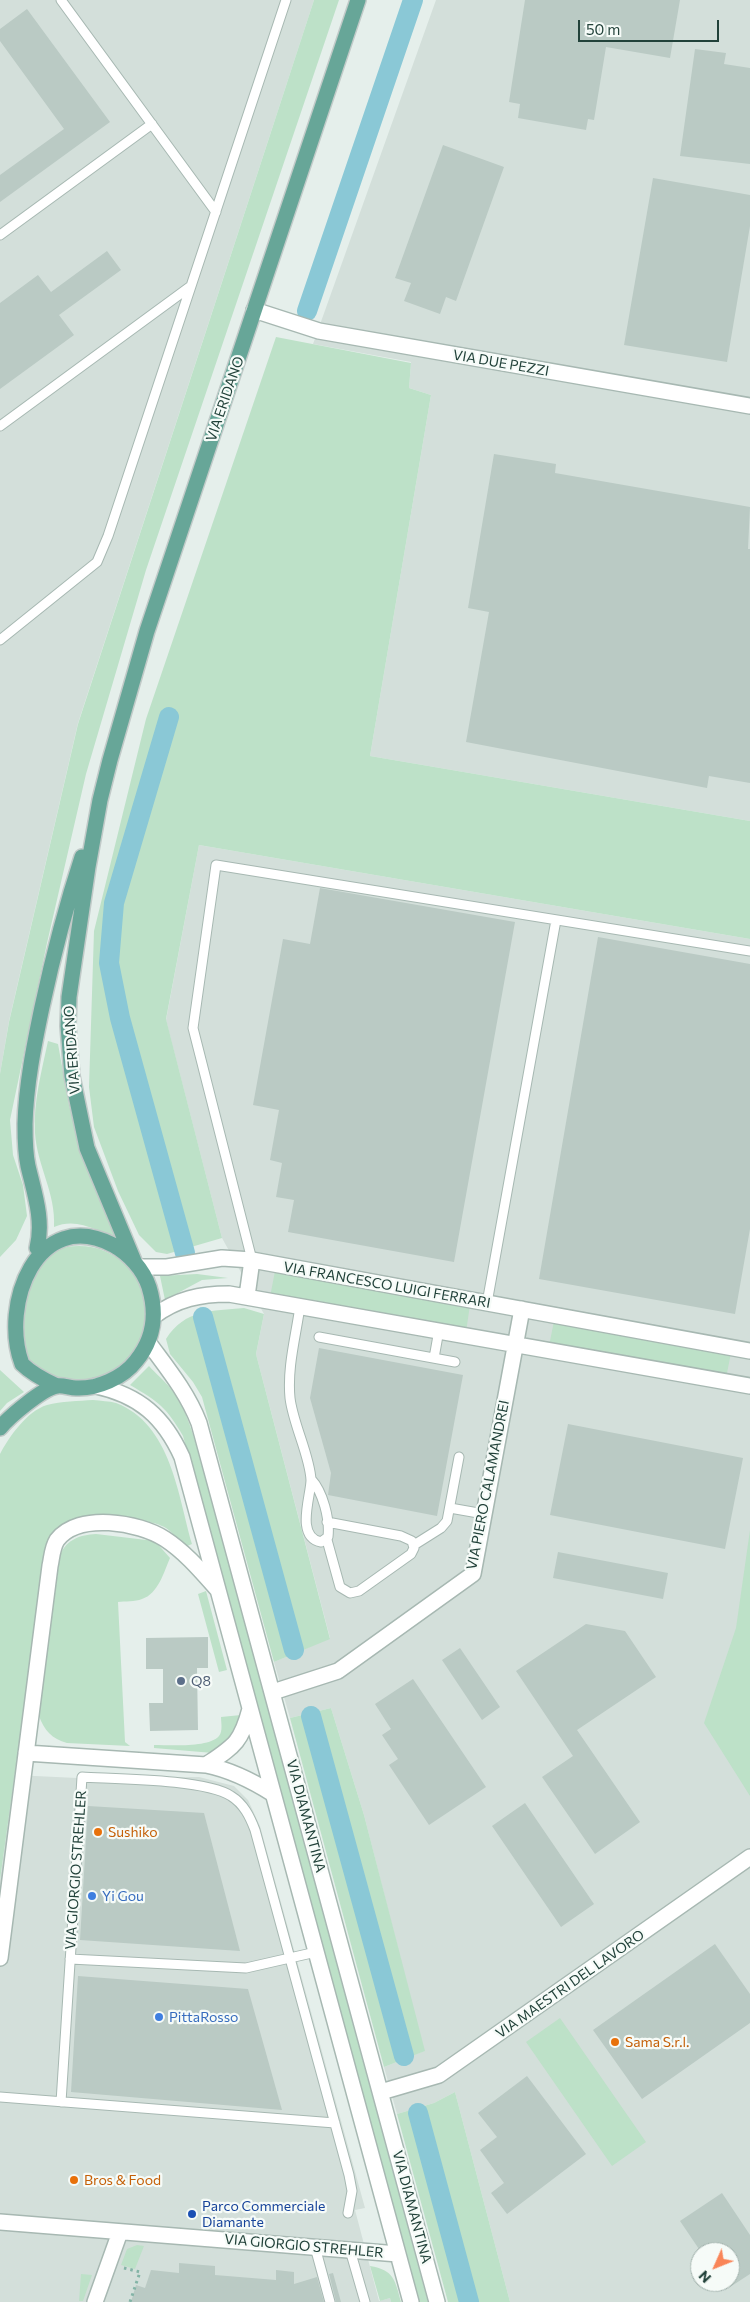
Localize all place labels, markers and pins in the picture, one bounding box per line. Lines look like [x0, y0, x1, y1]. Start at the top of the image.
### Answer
place label: Q8 [191, 1673, 211, 1689]
marker: Q8 [175, 1675, 187, 1687]
place label: Sushiko [108, 1824, 158, 1840]
marker: Sushiko [92, 1826, 104, 1838]
place label: Yi Gou [102, 1888, 144, 1904]
marker: Yi Gou [86, 1890, 98, 1902]
place label: PittaRosso [169, 2009, 238, 2025]
marker: PittaRosso [153, 2011, 165, 2023]
place label: Sama S.r.l. [625, 2034, 689, 2050]
marker: Sama S.r.l. [609, 2036, 621, 2048]
place label: Bros & Food [84, 2172, 161, 2188]
marker: Bros & Food [68, 2174, 80, 2186]
place label: Parco Commerciale Diamante [202, 2198, 325, 2230]
marker: Parco Commerciale Diamante [186, 2208, 198, 2220]

